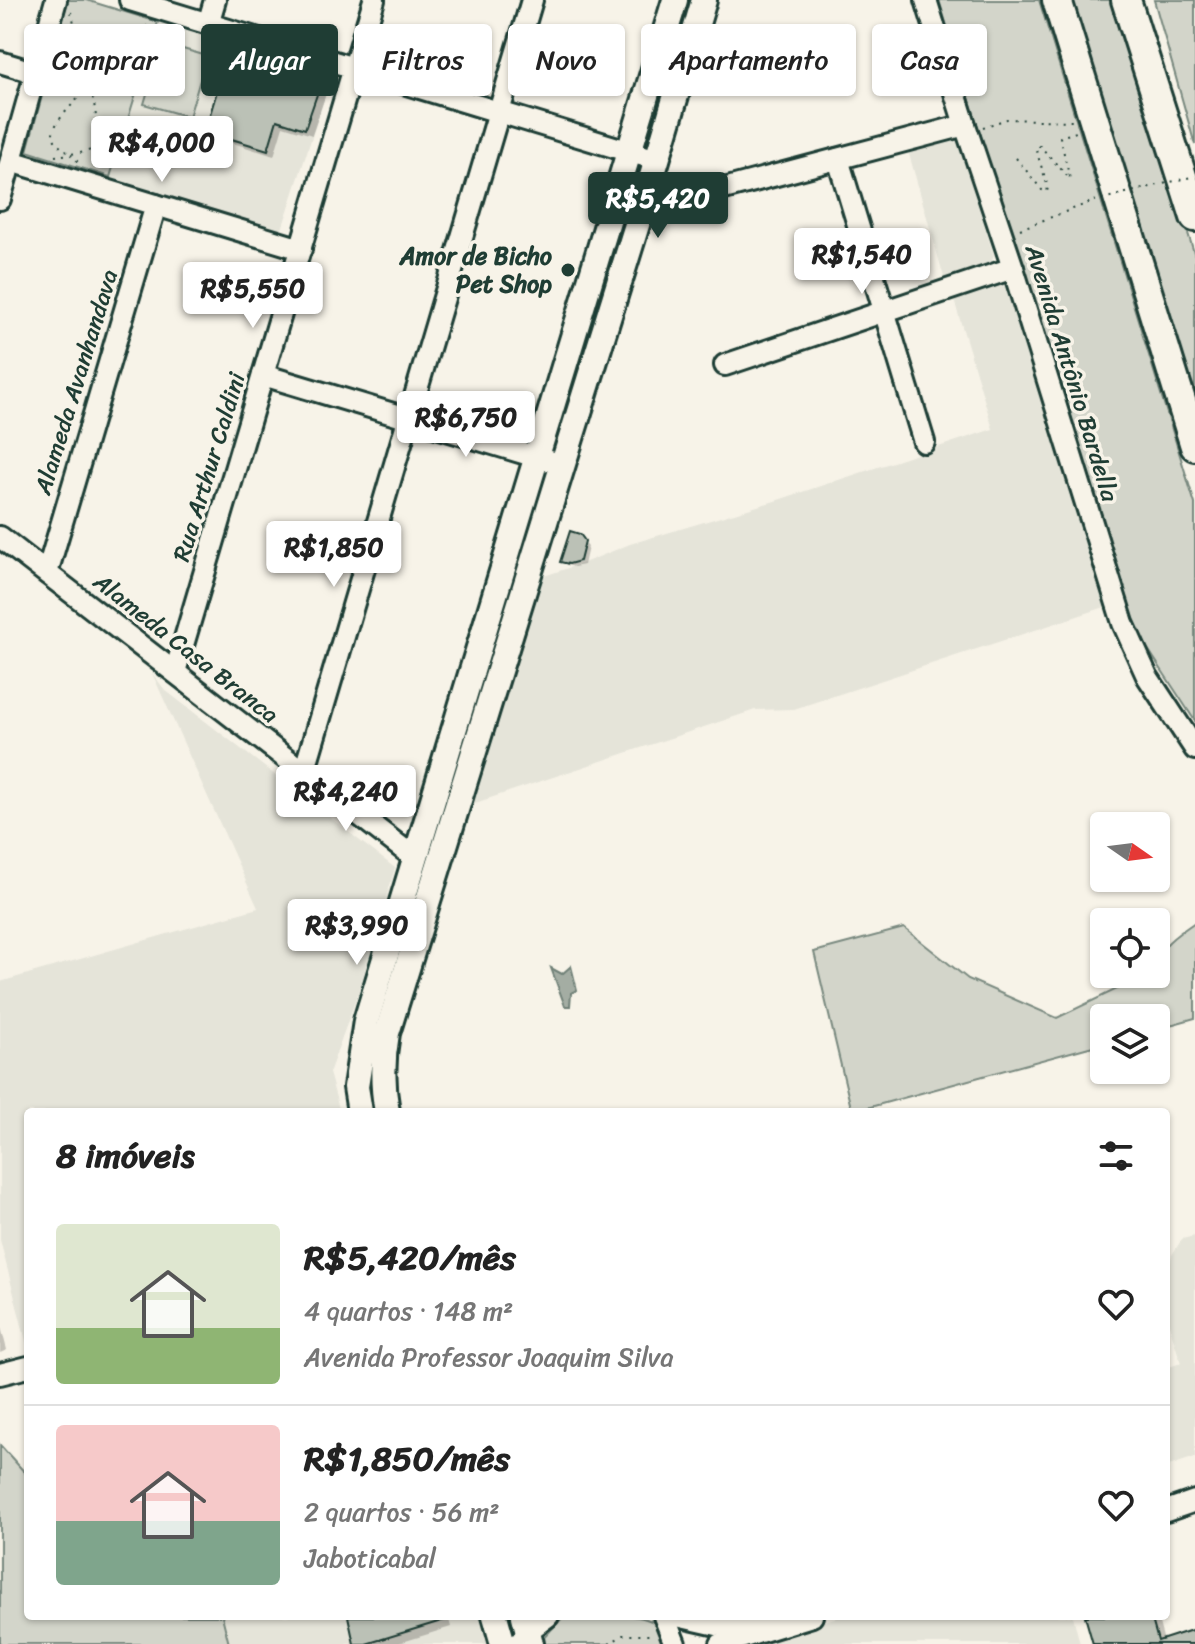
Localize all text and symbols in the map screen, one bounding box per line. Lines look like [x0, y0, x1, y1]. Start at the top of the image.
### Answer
chip: Comprar [24, 24, 185, 96]
chip: Alugar [201, 24, 338, 96]
chip: Filtros [354, 24, 492, 96]
chip: Novo [508, 24, 625, 96]
chip: Apartamento [641, 24, 856, 96]
chip: Casa [872, 24, 987, 96]
pin: R$4,000 [88, 116, 236, 184]
text: R$4,000 [109, 119, 215, 165]
pin: R$5,420 [584, 172, 732, 240]
text: R$5,420 [606, 175, 710, 221]
pin: R$1,540 [788, 228, 936, 296]
text: R$1,540 [812, 231, 912, 277]
place label: Amor de Bicho Pet Shop [399, 235, 553, 305]
street label: Avenida Antônio Bardella [1013, 238, 1131, 508]
marker: Amor de Bicho Pet Shop [559, 261, 577, 279]
pin: R$5,550 [179, 262, 327, 330]
street label: Alameda Avanhandava [21, 264, 130, 501]
text: R$5,550 [201, 265, 305, 311]
street label: Rua Arthur Caldini [160, 367, 258, 567]
pin: R$6,750 [392, 391, 540, 459]
text: R$6,750 [415, 394, 517, 440]
pin: R$1,850 [260, 521, 408, 589]
text: R$1,850 [284, 524, 384, 570]
street label: Alameda Casa Branca [83, 561, 288, 734]
pin: R$4,240 [272, 765, 420, 833]
text: R$4,240 [294, 768, 398, 814]
north arrow [1090, 812, 1170, 892]
map controls [1090, 812, 1170, 1084]
pin: R$3,990 [283, 899, 431, 967]
text: R$3,990 [306, 902, 408, 948]
button: locate [1090, 908, 1170, 988]
button: layers [1090, 1004, 1170, 1084]
text: 8 imóveis [56, 1126, 195, 1186]
icon: filters [1094, 1134, 1138, 1178]
text: R$5,420/mês [304, 1228, 516, 1288]
icon: home [120, 1256, 216, 1352]
icon: heart [1094, 1282, 1138, 1326]
text: 4 quartos · 148 m² [304, 1288, 513, 1334]
text: Avenida Professor Joaquim Silva [304, 1334, 673, 1380]
text: R$1,850/mês [304, 1429, 510, 1489]
icon: home [120, 1457, 216, 1553]
icon: heart [1094, 1483, 1138, 1527]
text: 2 quartos · 56 m² [304, 1489, 499, 1535]
text: Jaboticabal [304, 1535, 436, 1581]

